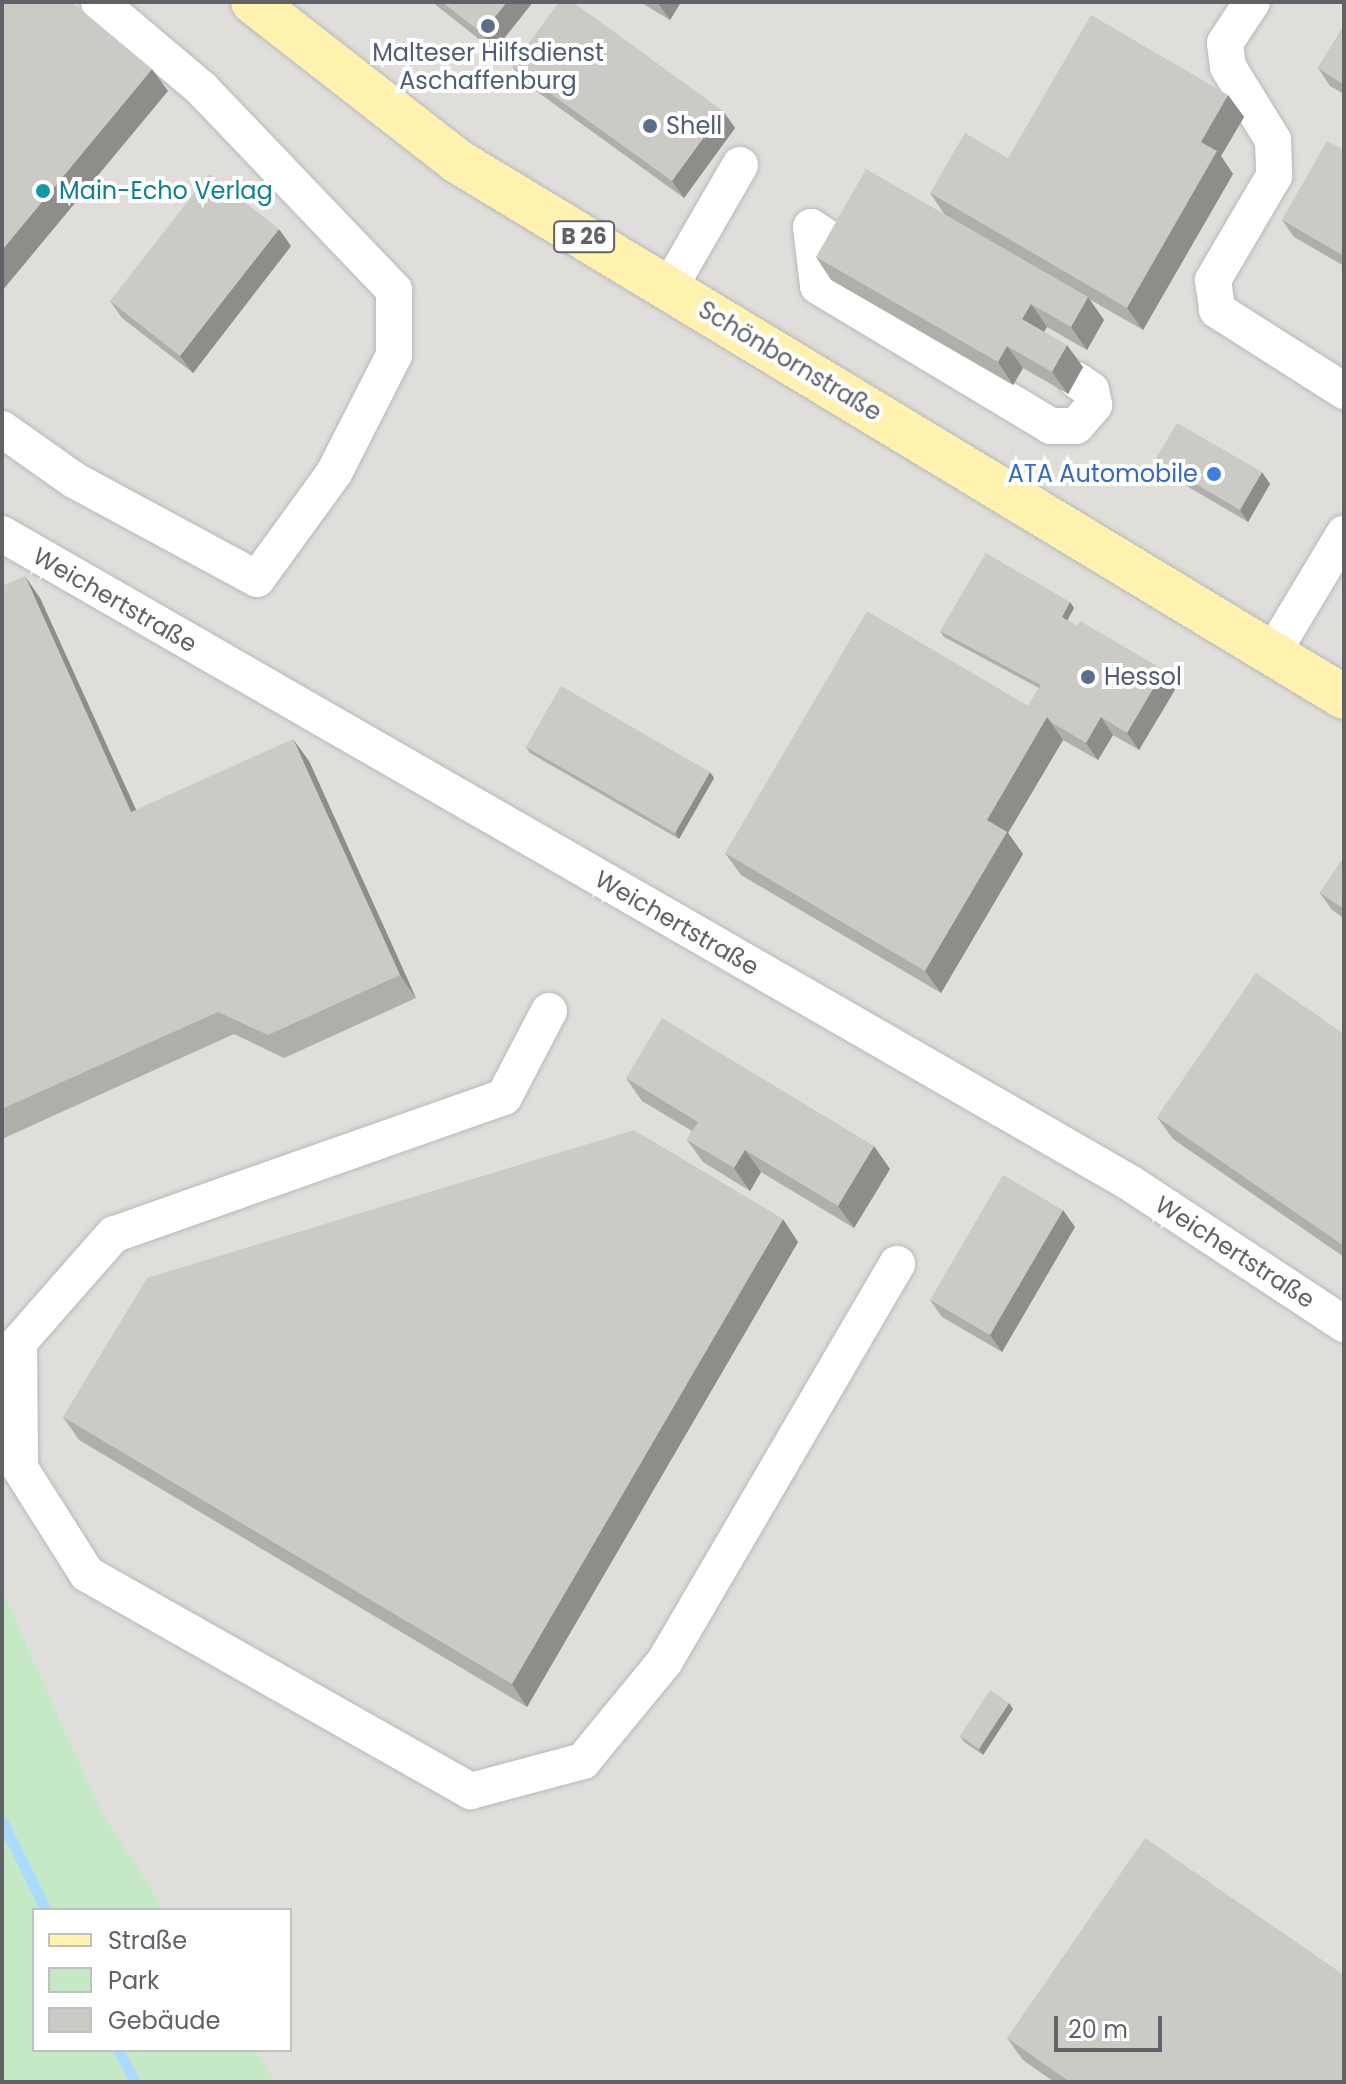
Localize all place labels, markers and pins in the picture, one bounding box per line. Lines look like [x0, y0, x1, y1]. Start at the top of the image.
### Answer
marker: Malteser Hilfsdienst Aschaffenburg [479, 17, 497, 35]
place label: Malteser Hilfsdienst Aschaffenburg [372, 39, 604, 95]
place label: Shell [666, 112, 722, 140]
marker: Shell [641, 117, 659, 135]
place label: Main-Echo Verlag [59, 177, 273, 205]
marker: Main-Echo Verlag [34, 182, 52, 200]
place label: ATA Automobile [1008, 460, 1198, 488]
marker: ATA Automobile [1205, 465, 1223, 483]
place label: Hessol [1104, 663, 1182, 691]
marker: Hessol [1079, 668, 1097, 686]

